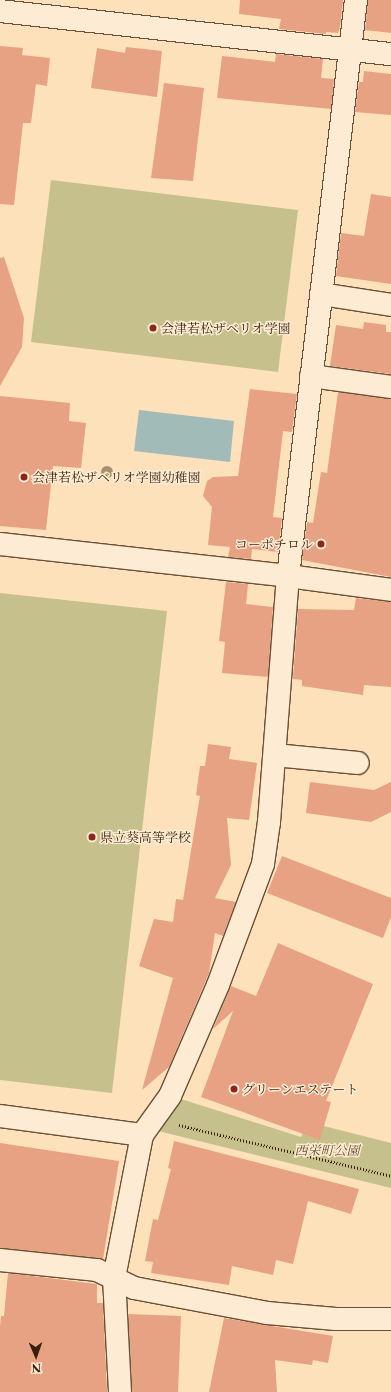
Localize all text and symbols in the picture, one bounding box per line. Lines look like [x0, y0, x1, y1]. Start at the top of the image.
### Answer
place label: 会津若松ザベリオ学園 [161, 320, 291, 336]
marker: 会津若松ザベリオ学園 [148, 323, 158, 333]
place label: 会津若松ザベリオ学園幼稚園 [32, 469, 201, 485]
marker: 会津若松ザベリオ学園幼稚園 [19, 472, 29, 482]
place label: コーポチロル [235, 536, 313, 552]
marker: コーポチロル [316, 539, 326, 549]
place label: 県立葵高等学校 [100, 829, 191, 845]
marker: 県立葵高等学校 [87, 832, 97, 842]
place label: グリーンエステート [242, 1081, 359, 1097]
marker: グリーンエステート [229, 1084, 239, 1094]
park label: 西栄町公園 [295, 1142, 359, 1158]
north arrow [16, 1336, 56, 1376]
text: N [31, 1361, 41, 1375]

